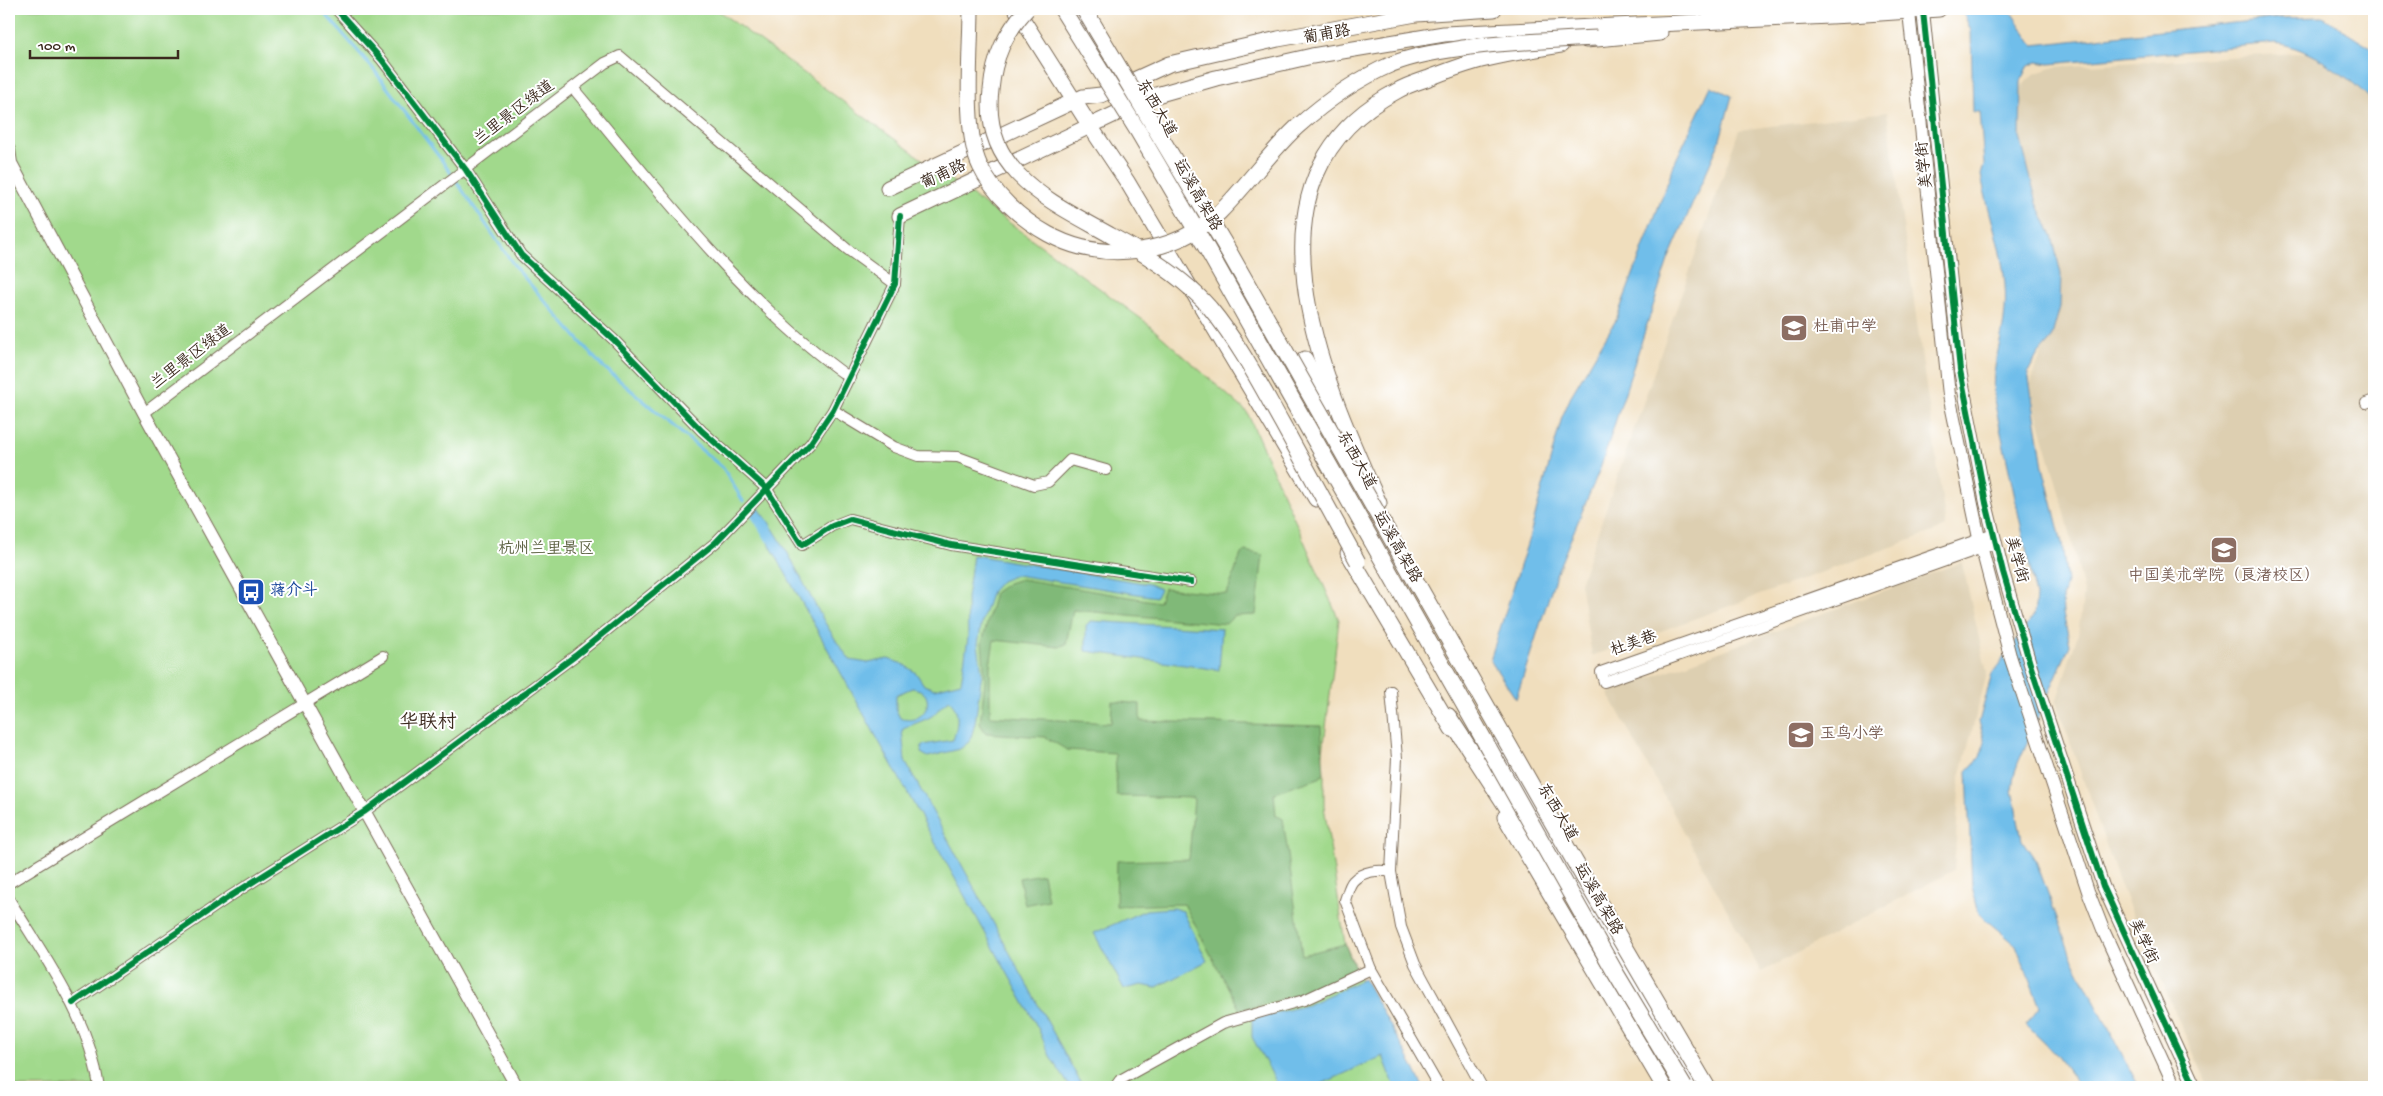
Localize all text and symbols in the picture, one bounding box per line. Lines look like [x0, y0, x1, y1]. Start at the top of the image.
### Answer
street label: 葡甫路 [1301, 21, 1352, 50]
scale bar [30, 28, 178, 60]
text: 100 m [37, 38, 76, 56]
street label: 东西大道 [1131, 76, 1180, 141]
street label: 兰里景区绿道 [470, 77, 559, 150]
street label: 美学街 [1913, 140, 1938, 190]
street label: 葡甫路 [917, 155, 970, 195]
street label: 运溪高架路 [1168, 156, 1226, 235]
school or university icon: 杜甫中学 [1779, 313, 1809, 343]
place label: 杜甫中学 [1813, 317, 1877, 338]
street label: 兰里景区绿道 [147, 321, 236, 394]
street label: 东西大道 [1331, 428, 1380, 494]
street label: 运溪高架路 [1368, 508, 1426, 587]
street label: 美学街 [2000, 534, 2031, 586]
school or university icon: 中国美术学院（良渚校区） [2209, 535, 2239, 565]
park label: 杭州兰里景区 [498, 539, 594, 560]
place label: 中国美术学院（良渚校区） [2128, 566, 2320, 587]
bus stop icon: 蒋介斗 [236, 577, 266, 607]
place label: 蒋介斗 [270, 581, 318, 602]
street label: 杜美巷 [1608, 626, 1660, 662]
district label: 华联村 [399, 711, 457, 735]
school or university icon: 玉鸟小学 [1786, 720, 1816, 750]
place label: 玉鸟小学 [1820, 724, 1884, 745]
street label: 东西大道 [1532, 780, 1581, 845]
street label: 运溪高架路 [1569, 860, 1627, 939]
street label: 美学街 [2123, 916, 2162, 968]

